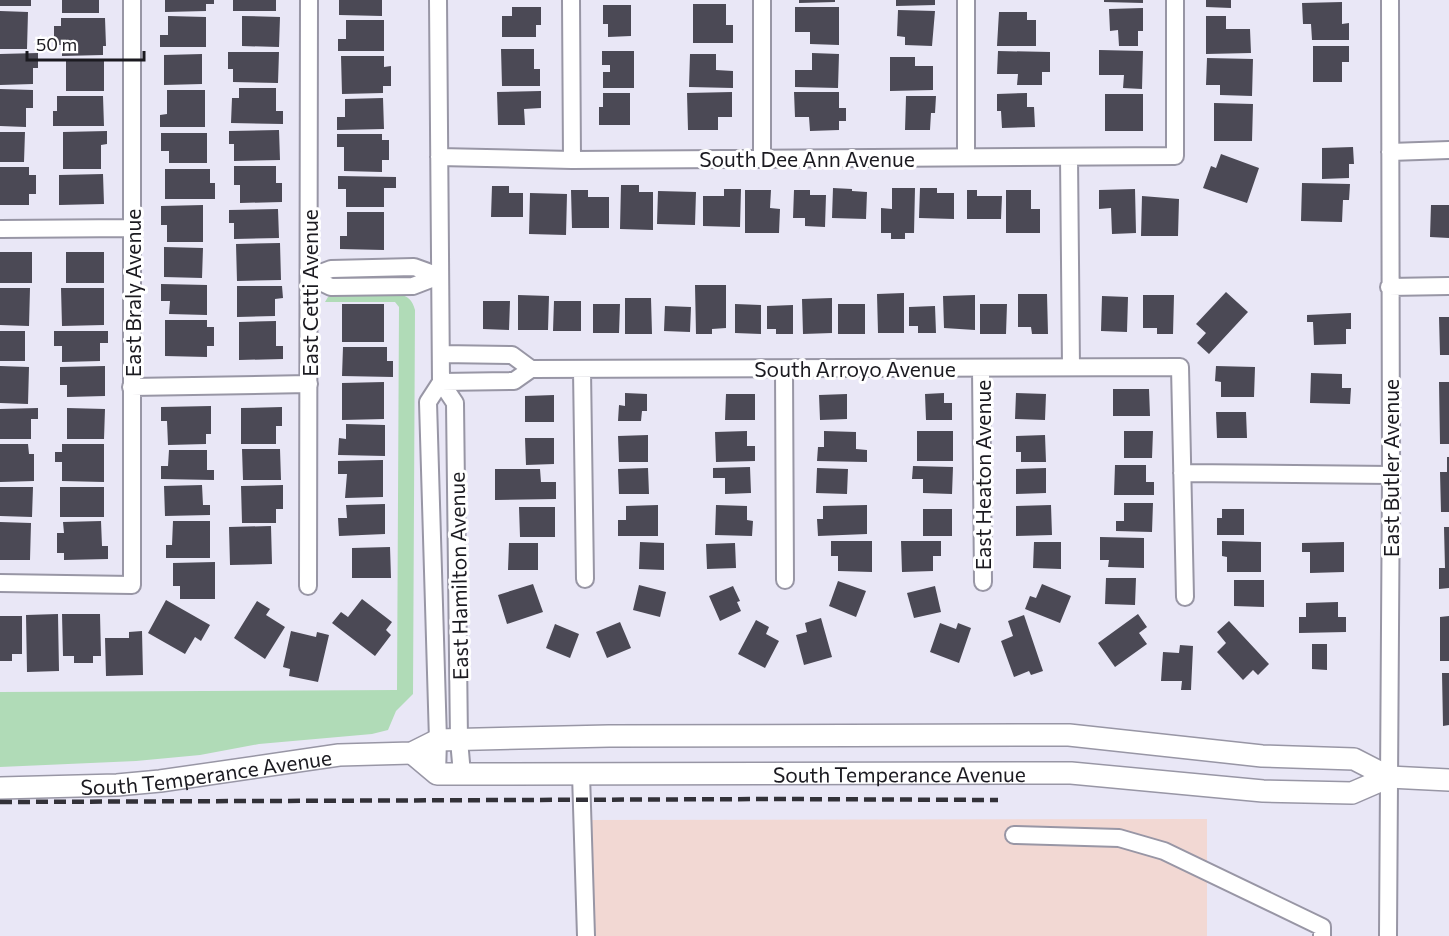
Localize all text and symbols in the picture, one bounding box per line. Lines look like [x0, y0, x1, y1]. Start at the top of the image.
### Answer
scale bar [27, 24, 144, 62]
text: 50 m [36, 33, 77, 55]
street label: South Dee Ann Avenue [699, 146, 915, 171]
street label: East Braly Avenue [120, 209, 145, 377]
street label: East Cetti Avenue [297, 209, 322, 377]
street label: South Arroyo Avenue [754, 356, 956, 381]
street label: East Butler Avenue [1378, 379, 1403, 557]
street label: East Heaton Avenue [970, 380, 995, 570]
street label: East Hamilton Avenue [444, 472, 472, 680]
street label: South Temperance Avenue [80, 744, 333, 798]
street label: South Temperance Avenue [773, 761, 1026, 786]

